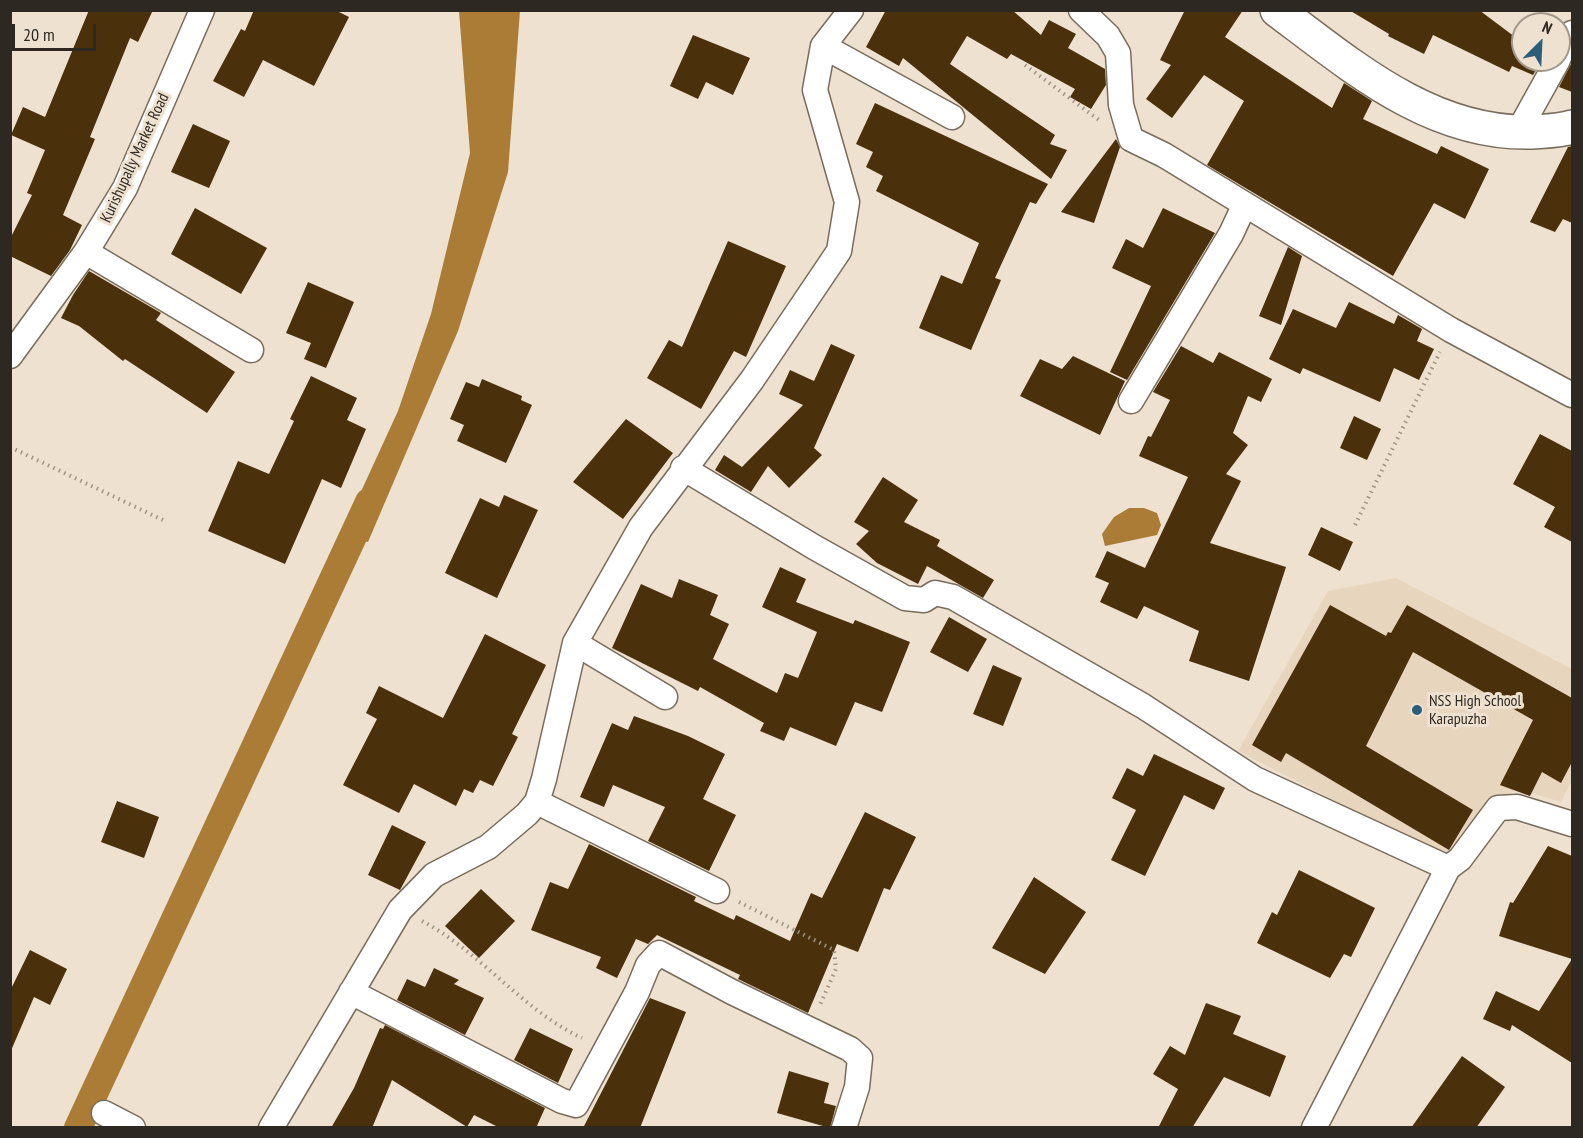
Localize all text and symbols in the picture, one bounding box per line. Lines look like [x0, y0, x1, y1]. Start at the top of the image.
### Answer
scale bar [15, 12, 99, 50]
north arrow [1511, 12, 1571, 72]
text: N [1539, 16, 1556, 38]
text: 20 m [23, 23, 55, 46]
street label: Kurishupally Market Road [97, 90, 173, 226]
place label: NSS High School Karapuzha [1429, 691, 1521, 729]
marker: NSS High School Karapuzha [1410, 703, 1424, 717]

